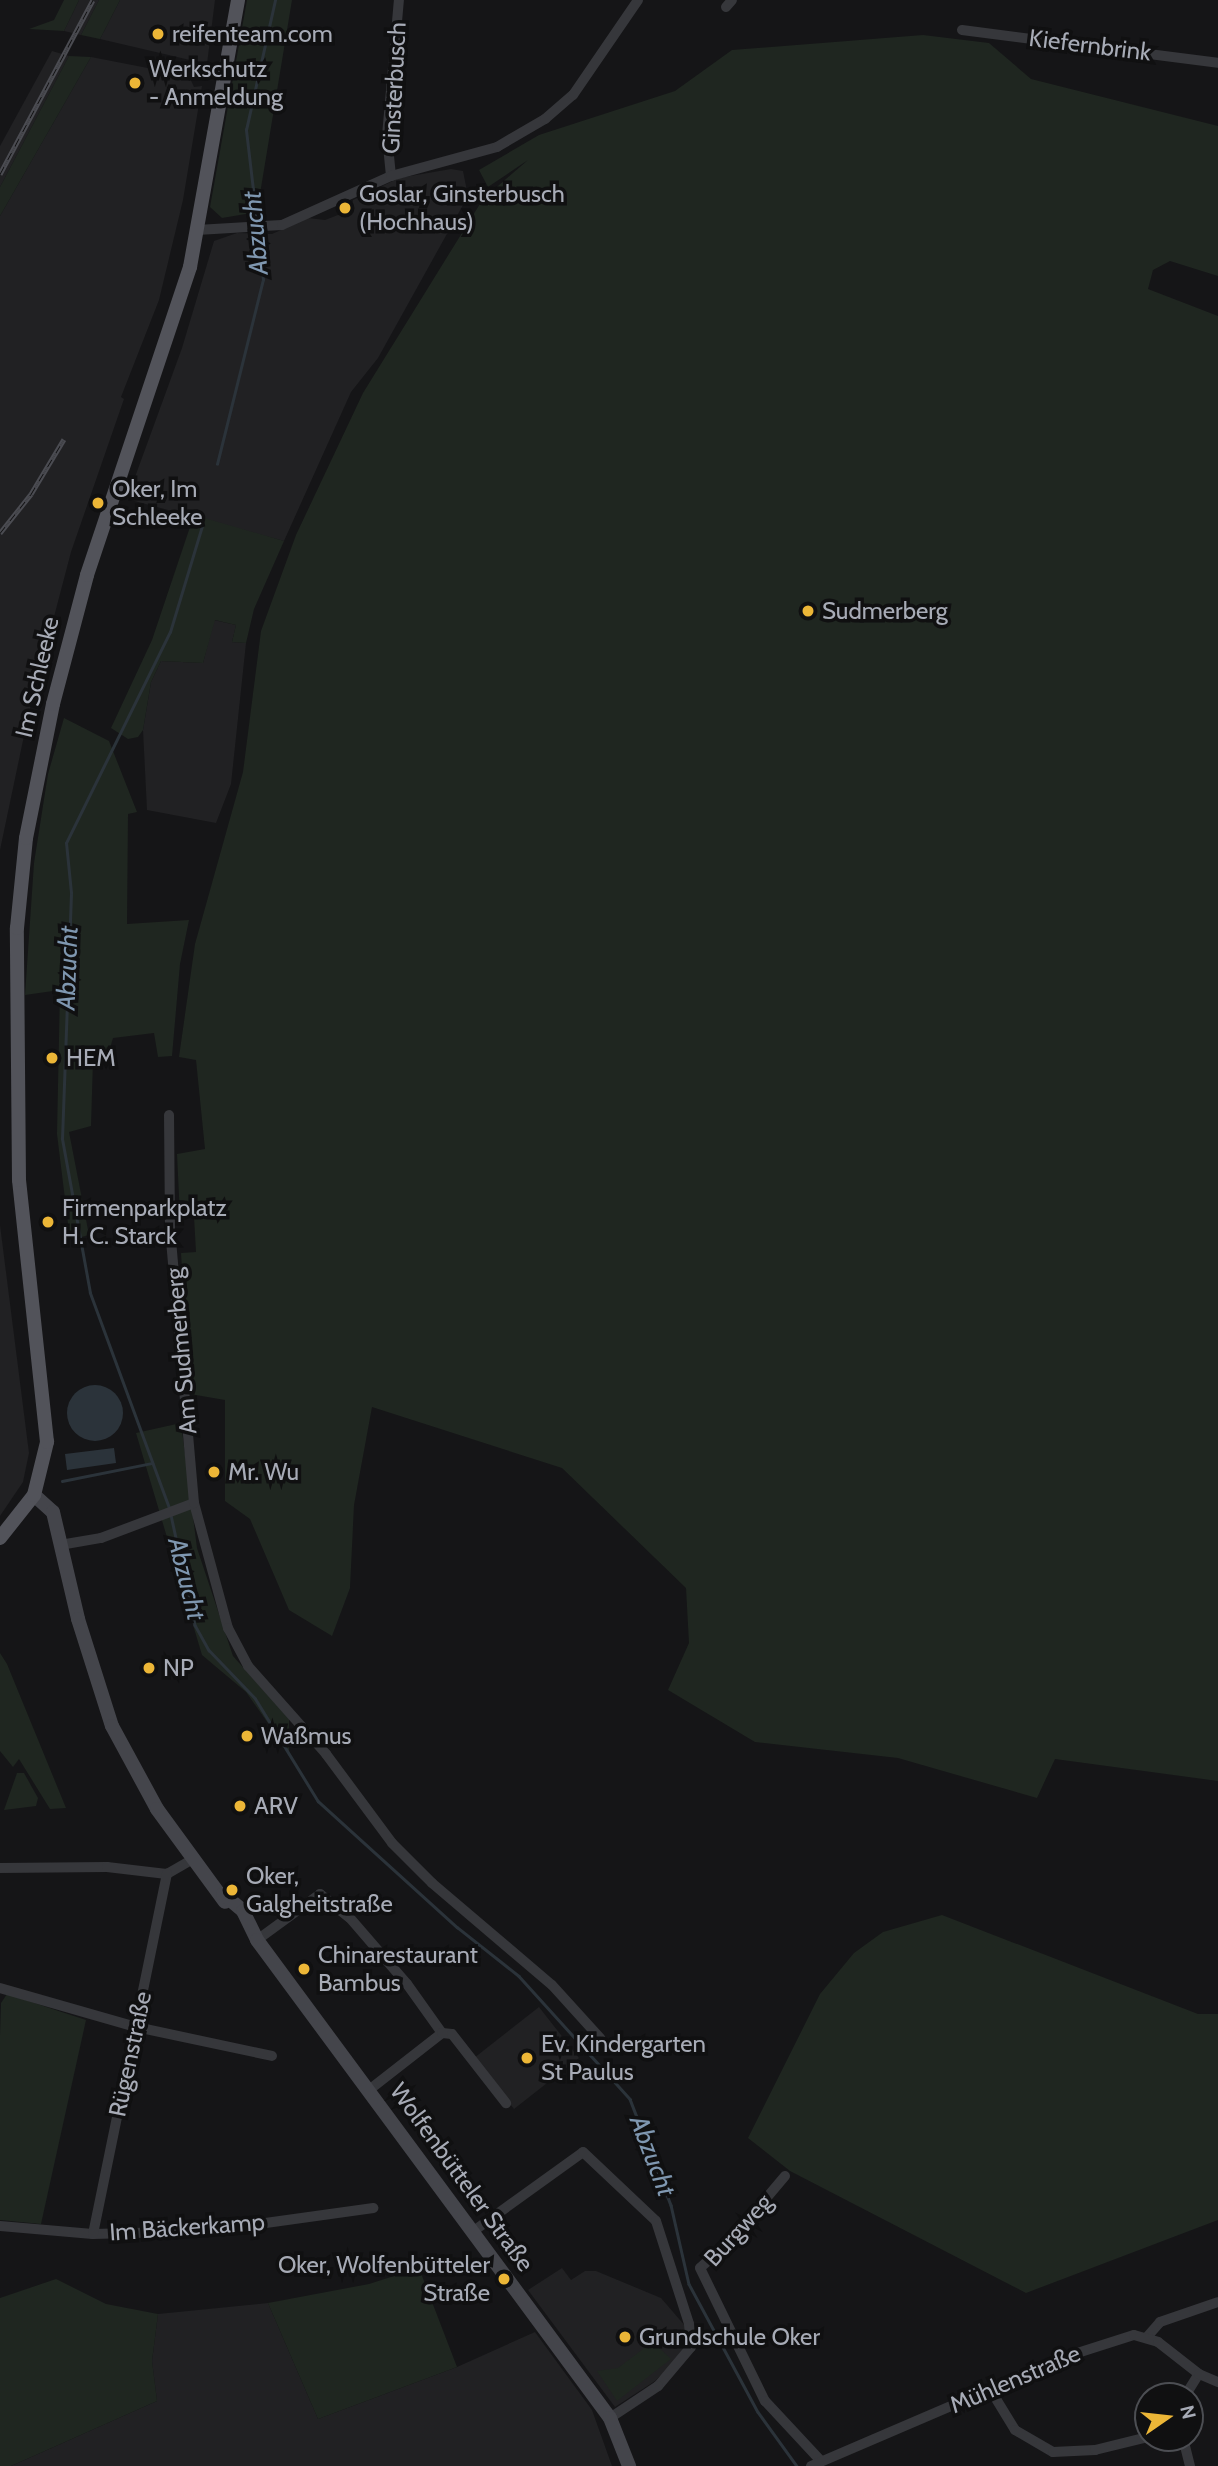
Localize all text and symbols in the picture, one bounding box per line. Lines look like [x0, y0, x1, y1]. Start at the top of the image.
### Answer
place label: reifenteam.com [172, 20, 333, 48]
street label: Ginsterbusch [376, 21, 412, 155]
street label: Kiefernbrink [1027, 23, 1153, 67]
marker: reifenteam.com [150, 26, 166, 42]
place label: Werkschutz - Anmeldung [149, 55, 283, 111]
marker: Werkschutz - Anmeldung [127, 75, 143, 91]
place label: Goslar, Ginsterbusch (Hochhaus) [359, 180, 565, 236]
water label: Abzucht [237, 190, 275, 276]
marker: Goslar, Ginsterbusch (Hochhaus) [337, 200, 353, 216]
place label: Oker, Im Schleeke [112, 475, 203, 531]
marker: Oker, Im Schleeke [90, 495, 106, 511]
place label: Sudmerberg [822, 597, 948, 625]
marker: Sudmerberg [800, 603, 816, 619]
street label: Im Schleeke [9, 614, 65, 740]
water label: Abzucht [51, 926, 85, 1010]
place label: HEM [66, 1044, 116, 1072]
marker: HEM [44, 1050, 60, 1066]
place label: Firmenparkplatz H. C. Starck [62, 1194, 227, 1250]
marker: Firmenparkplatz H. C. Starck [40, 1214, 56, 1230]
street label: Am Sudmerberg [159, 1267, 203, 1435]
place label: Mr. Wu [228, 1458, 299, 1486]
marker: Mr. Wu [206, 1464, 222, 1480]
water label: Abzucht [161, 1535, 211, 1623]
place label: NP [163, 1654, 194, 1682]
marker: NP [141, 1660, 157, 1676]
place label: Waßmus [261, 1722, 352, 1750]
marker: Waßmus [239, 1728, 255, 1744]
place label: ARV [254, 1792, 298, 1820]
marker: ARV [232, 1798, 248, 1814]
place label: Oker, Galgheitstraße [246, 1862, 393, 1918]
marker: Oker, Galgheitstraße [224, 1882, 240, 1898]
place label: Chinarestaurant Bambus [318, 1941, 478, 1997]
marker: Chinarestaurant Bambus [296, 1961, 312, 1977]
street label: Rügenstraße [103, 1989, 157, 2119]
place label: Ev. Kindergarten St Paulus [541, 2030, 706, 2086]
marker: Ev. Kindergarten St Paulus [519, 2050, 535, 2066]
street label: Wolfenbütteler Straße [384, 2077, 540, 2277]
water label: Abzucht [622, 2111, 682, 2201]
street label: Burgweg [698, 2188, 778, 2272]
street label: Im Bäckerkamp [108, 2207, 266, 2247]
place label: Oker, Wolfenbütteler Straße [278, 2251, 490, 2307]
marker: Oker, Wolfenbütteler Straße [496, 2271, 512, 2287]
place label: Grundschule Oker [639, 2323, 820, 2351]
marker: Grundschule Oker [617, 2329, 633, 2345]
street label: Mühlenstraße [945, 2339, 1085, 2419]
north arrow [1134, 2382, 1204, 2452]
text: N [1175, 2403, 1201, 2422]

